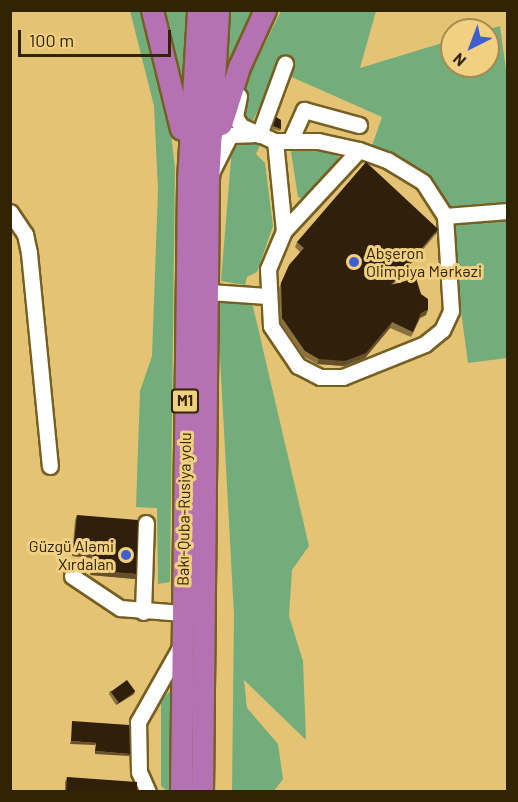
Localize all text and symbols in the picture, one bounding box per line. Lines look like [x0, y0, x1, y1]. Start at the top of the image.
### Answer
scale bar [21, 18, 174, 56]
north arrow [440, 18, 500, 78]
text: 100 m [29, 29, 74, 51]
text: N [449, 50, 469, 71]
place label: Abşeron Olimpiya Mərkəzi [366, 243, 482, 281]
marker: Abşeron Olimpiya Mərkəzi [347, 255, 361, 269]
road number: M1 [170, 389, 200, 413]
street label: Bakı-Quba-Rusiya yolu [173, 432, 195, 586]
place label: Güzgü Aləmi Xırdalan [29, 536, 114, 574]
marker: Güzgü Aləmi Xırdalan [119, 548, 133, 562]

